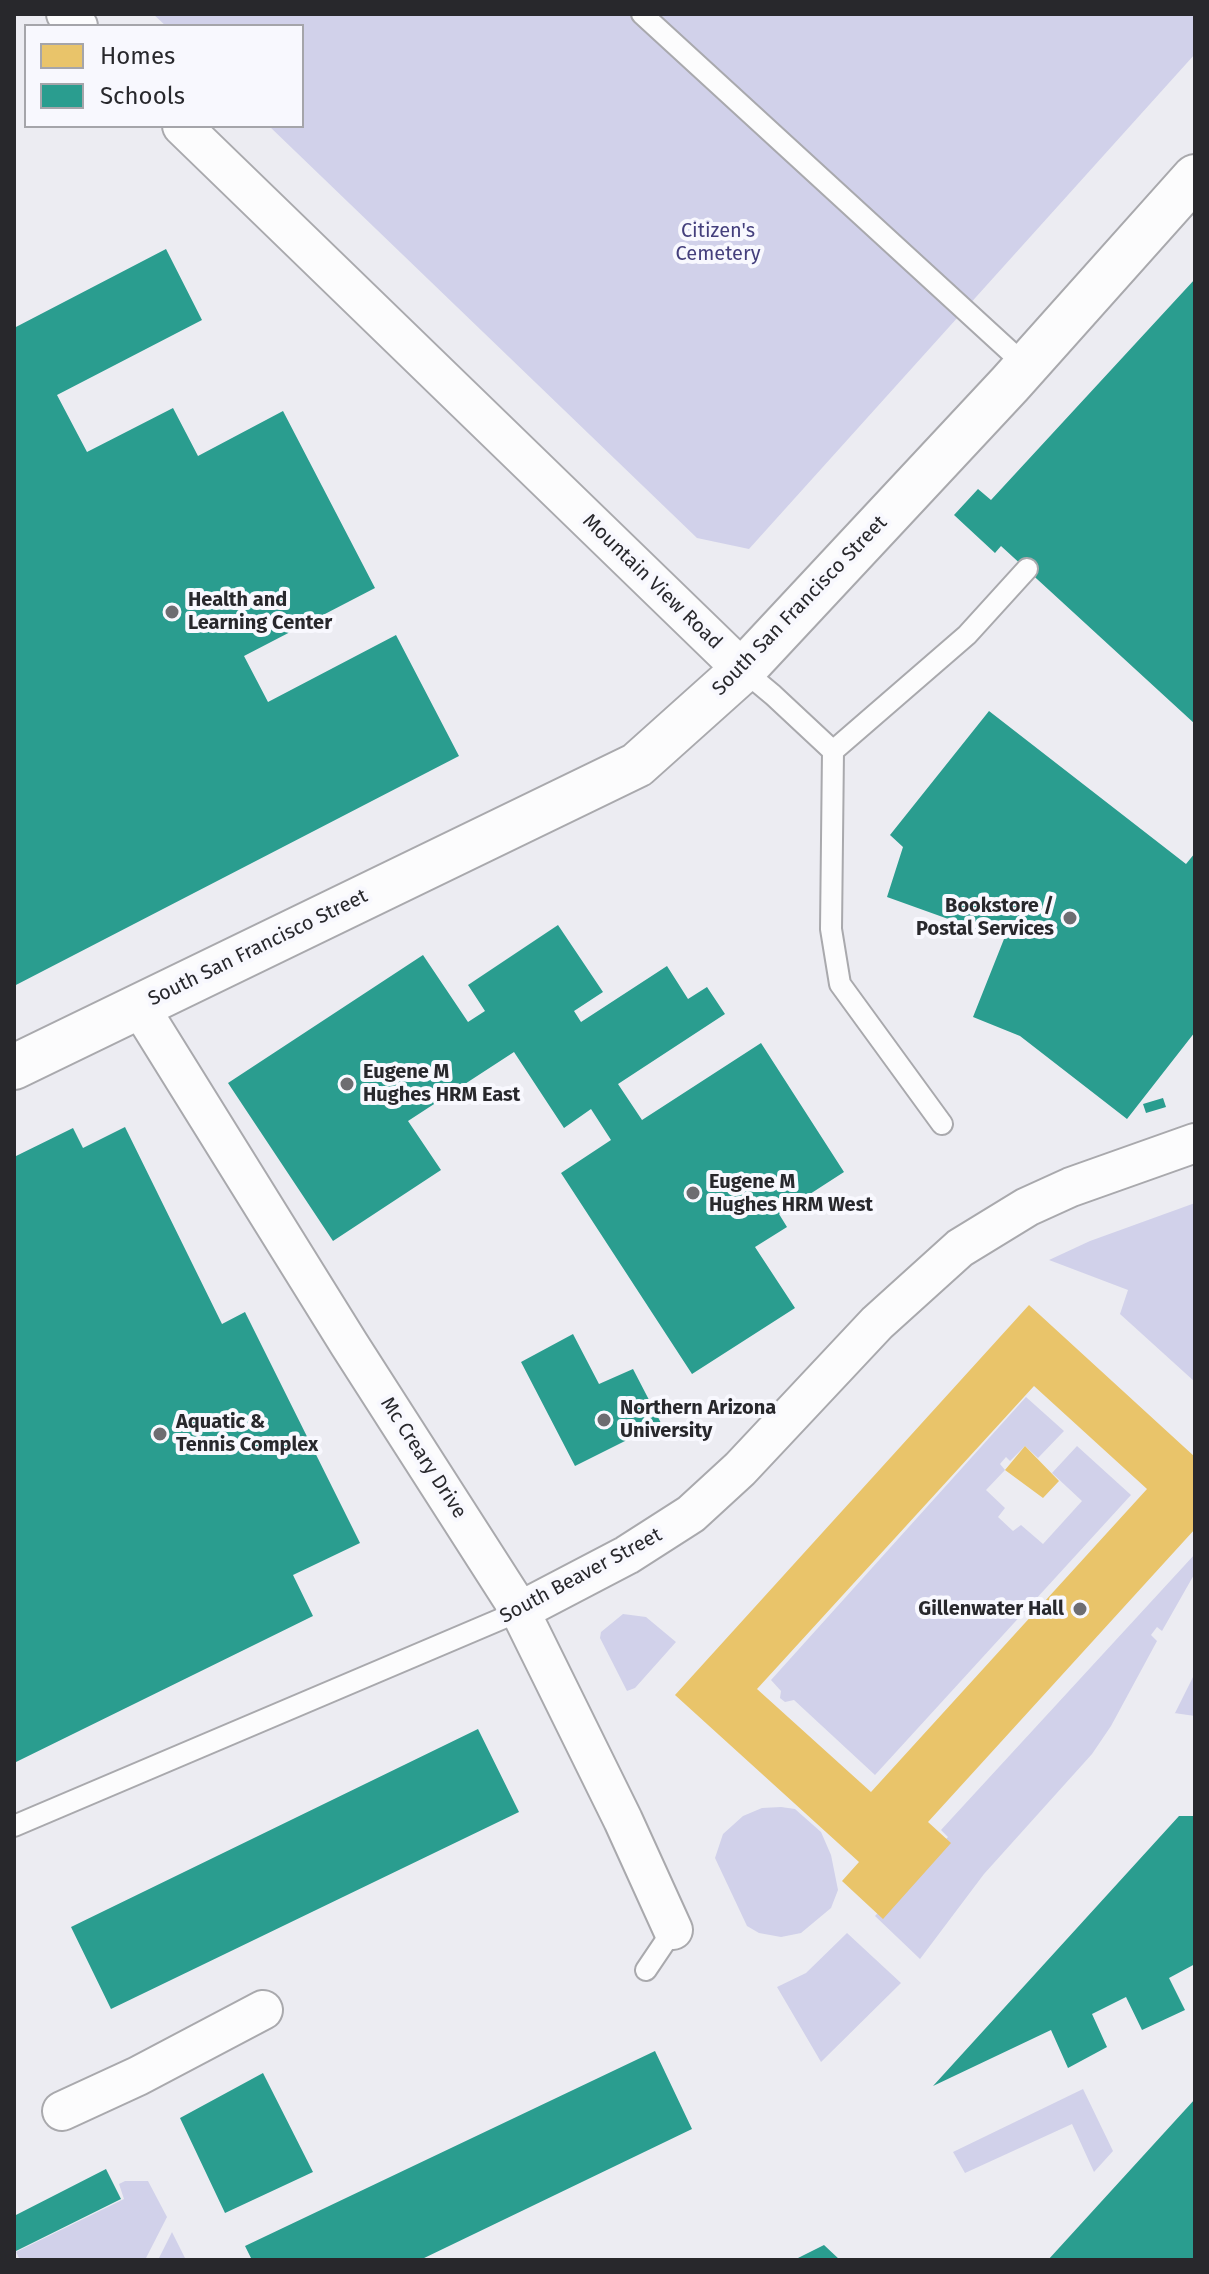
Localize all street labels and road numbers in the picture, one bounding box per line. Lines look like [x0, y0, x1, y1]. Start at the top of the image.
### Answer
street label: Mountain View Road [577, 509, 727, 655]
street label: South San Francisco Street [708, 511, 892, 701]
street label: South San Francisco Street [144, 884, 372, 1012]
street label: Mc Creary Drive [375, 1393, 471, 1523]
street label: South Beaver Street [496, 1523, 666, 1629]

